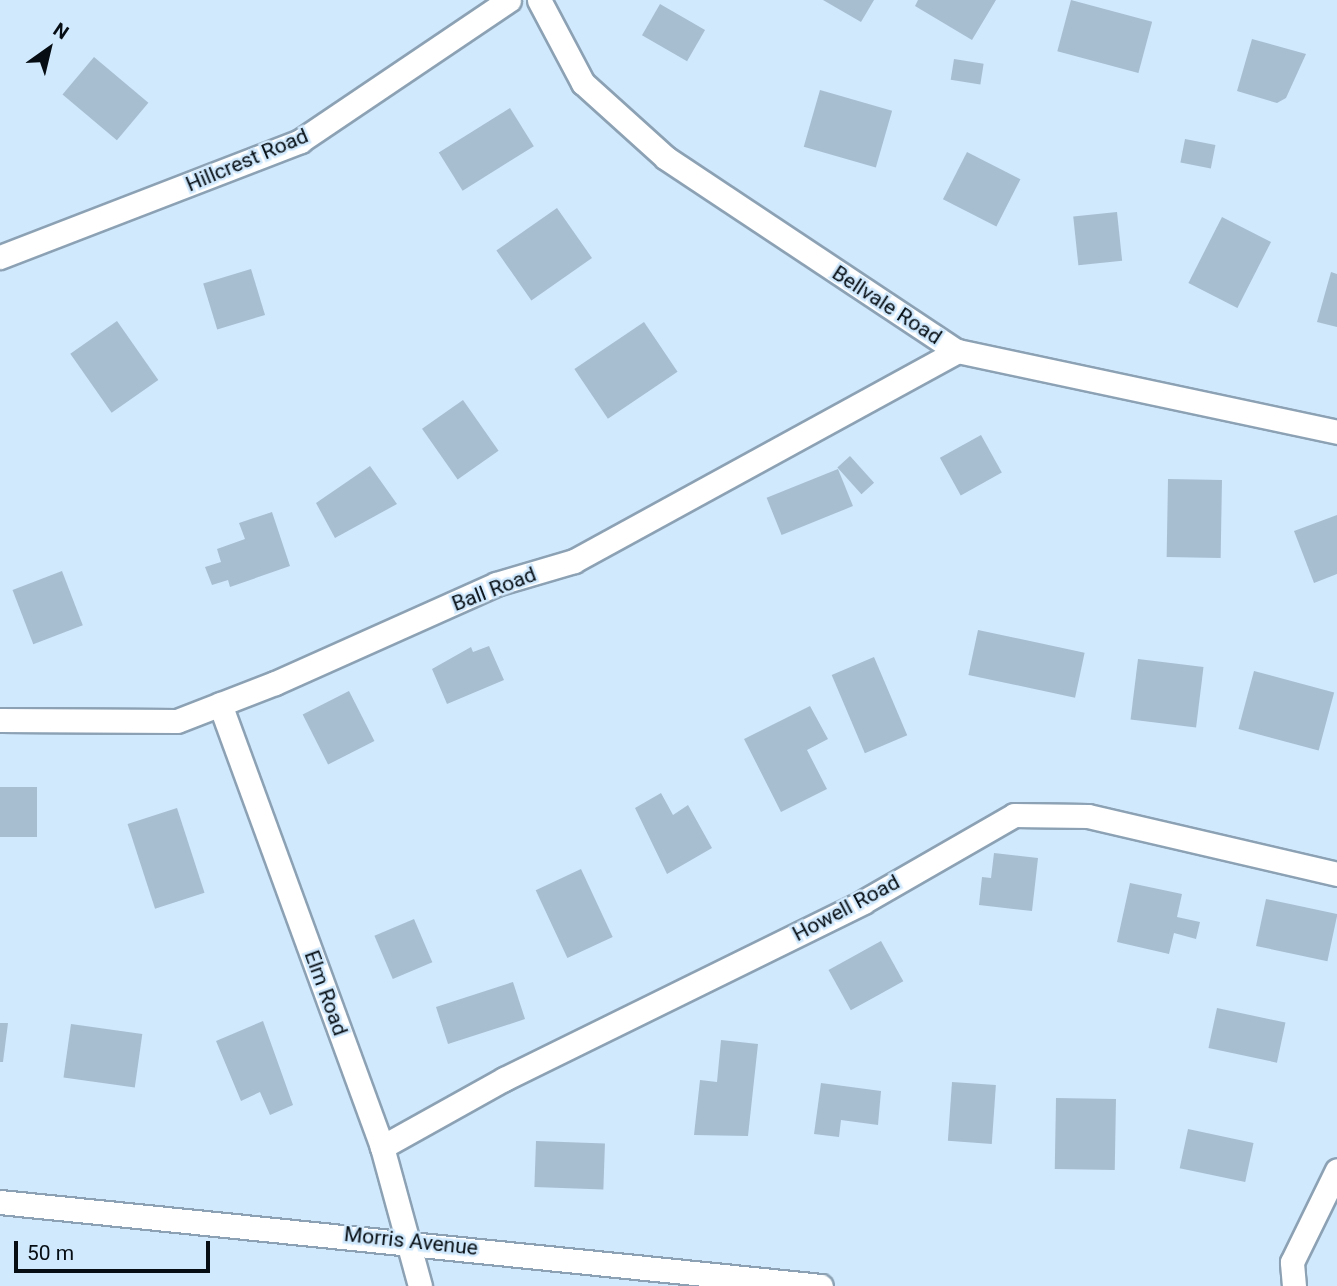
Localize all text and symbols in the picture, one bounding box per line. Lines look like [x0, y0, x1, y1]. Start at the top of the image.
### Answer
north arrow [14, 14, 84, 84]
text: N [49, 18, 73, 44]
street label: Hillcrest Road [182, 123, 312, 197]
street label: Bellvale Road [828, 260, 946, 350]
street label: Ball Road [448, 561, 540, 617]
street label: Howell Road [788, 869, 904, 947]
street label: Elm Road [299, 947, 353, 1039]
street label: Morris Avenue [343, 1221, 479, 1261]
scale bar [18, 1226, 214, 1270]
text: 50 m [27, 1241, 74, 1265]

